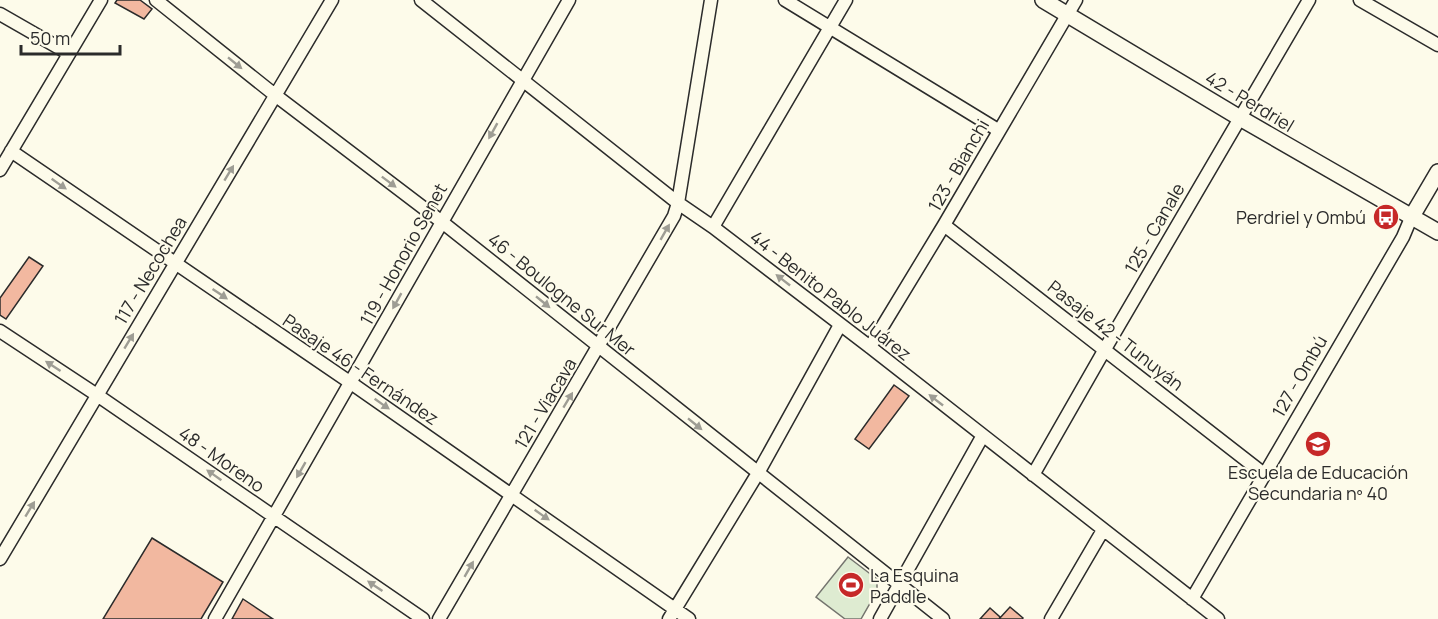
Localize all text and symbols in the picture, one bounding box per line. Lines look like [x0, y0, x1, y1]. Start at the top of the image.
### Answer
scale bar [21, 18, 120, 56]
text: 50 m [30, 26, 70, 50]
one-way arrow [227, 56, 243, 69]
street label: 42 - Perdriel [1201, 65, 1299, 137]
street label: 123 - Bianchi [922, 115, 994, 215]
one-way arrow [488, 123, 498, 140]
one-way arrow [223, 165, 234, 181]
one-way arrow [382, 175, 397, 187]
one-way arrow [51, 178, 67, 190]
street label: 125 - Canale [1118, 178, 1190, 278]
street label: 119 - Honorio Senet [354, 179, 452, 329]
bus stop icon: Perdriel y Ombú [1371, 202, 1401, 232]
place label: Perdriel y Ombú [1236, 205, 1366, 229]
street label: 117 - Necochea [108, 212, 192, 328]
one-way arrow [660, 224, 671, 240]
street label: 44 - Benito Pablo Juárez [745, 224, 917, 366]
street label: 46 - Boulogne Sur Mer [483, 227, 641, 361]
street label: Pasaje 42 - Tunuyán [1043, 274, 1189, 396]
one-way arrow [775, 275, 790, 287]
one-way arrow [212, 288, 228, 300]
one-way arrow [392, 293, 402, 310]
one-way arrow [535, 296, 551, 309]
street label: Pasaje 46 - Fernández [278, 308, 444, 430]
street label: 127 - Ombú [1266, 331, 1332, 421]
one-way arrow [124, 333, 135, 349]
street label: 121 - Viacava [508, 353, 582, 453]
one-way arrow [45, 360, 61, 371]
one-way arrow [562, 392, 572, 409]
one-way arrow [929, 395, 944, 407]
one-way arrow [373, 398, 389, 410]
one-way arrow [688, 417, 703, 429]
street label: 48 - Moreno [174, 421, 270, 497]
school or university icon: Escuela de Educación Secundaria nº 40 [1303, 429, 1333, 459]
place label: Escuela de Educación Secundaria nº 40 [1228, 460, 1408, 505]
one-way arrow [296, 462, 306, 479]
one-way arrow [206, 470, 222, 481]
one-way arrow [24, 501, 35, 517]
one-way arrow [533, 509, 549, 521]
one-way arrow [463, 560, 473, 577]
place label: La Esquina Paddle [870, 563, 959, 608]
sports icon: La Esquina Paddle [836, 570, 866, 600]
one-way arrow [367, 580, 383, 592]

